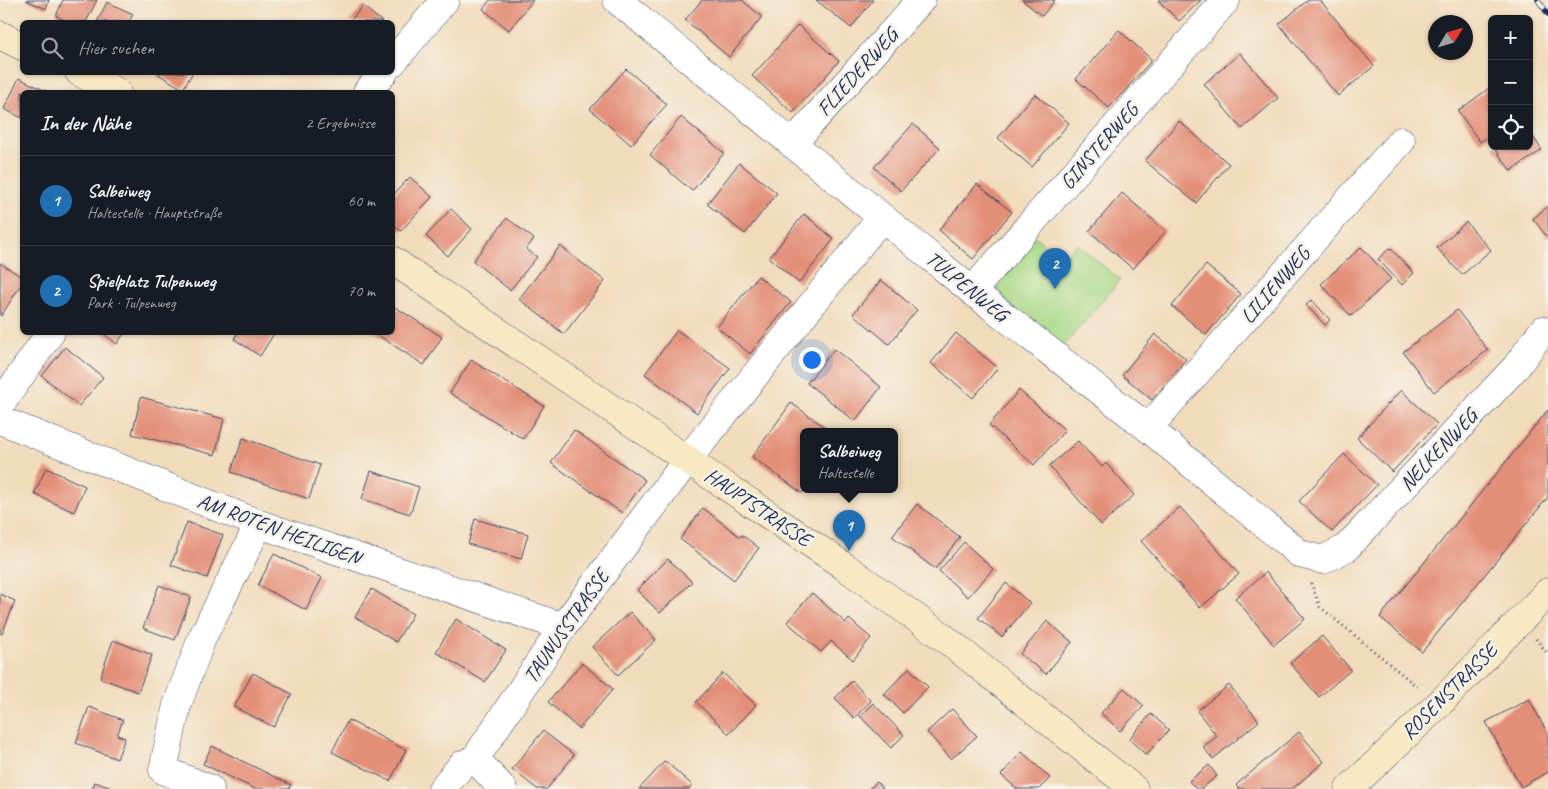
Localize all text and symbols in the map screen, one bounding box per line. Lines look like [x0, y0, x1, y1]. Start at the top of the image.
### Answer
north arrow [1428, 15, 1473, 60]
map controls [1488, 15, 1533, 150]
button: + [1488, 15, 1533, 60]
search box [20, 20, 395, 75]
street label: FLIEDERWEG [811, 20, 905, 121]
icon: search [38, 34, 66, 62]
text: Hier suchen [78, 36, 154, 60]
button: − [1488, 60, 1533, 105]
street label: GINSTERWEG [1054, 95, 1146, 195]
button: locate [1488, 105, 1533, 150]
text: In der Nähe [40, 110, 130, 136]
text: 2 Ergebnisse [306, 113, 375, 133]
text: Salbeiweg [87, 179, 150, 203]
text: 1 [52, 191, 60, 211]
text: 60 m [348, 191, 375, 211]
text: Haltestelle · Hauptstraße [87, 203, 221, 223]
street label: LILIENWEG [1235, 239, 1317, 329]
street label: TULPENWEG [921, 245, 1016, 329]
pin: 2 [1039, 248, 1071, 289]
text: Spielplatz Tulpenweg [87, 269, 215, 293]
text: 2 [52, 281, 60, 301]
text: 70 m [348, 281, 375, 301]
text: Park · Tulpenweg [87, 293, 175, 313]
your location [799, 347, 825, 373]
street label: NELKENWEG [1394, 401, 1485, 496]
popup [800, 428, 898, 493]
text: Salbeiweg [818, 439, 880, 463]
street label: HAUPTSTRASSE [700, 462, 819, 554]
text: Haltestelle [818, 463, 873, 483]
street label: AM ROTEN HEILIGEN [194, 487, 367, 572]
pin: 1 [833, 510, 865, 551]
street label: TAUNUSSTRASSE [517, 562, 616, 688]
street label: ROSENSTRASSE [1395, 635, 1505, 745]

